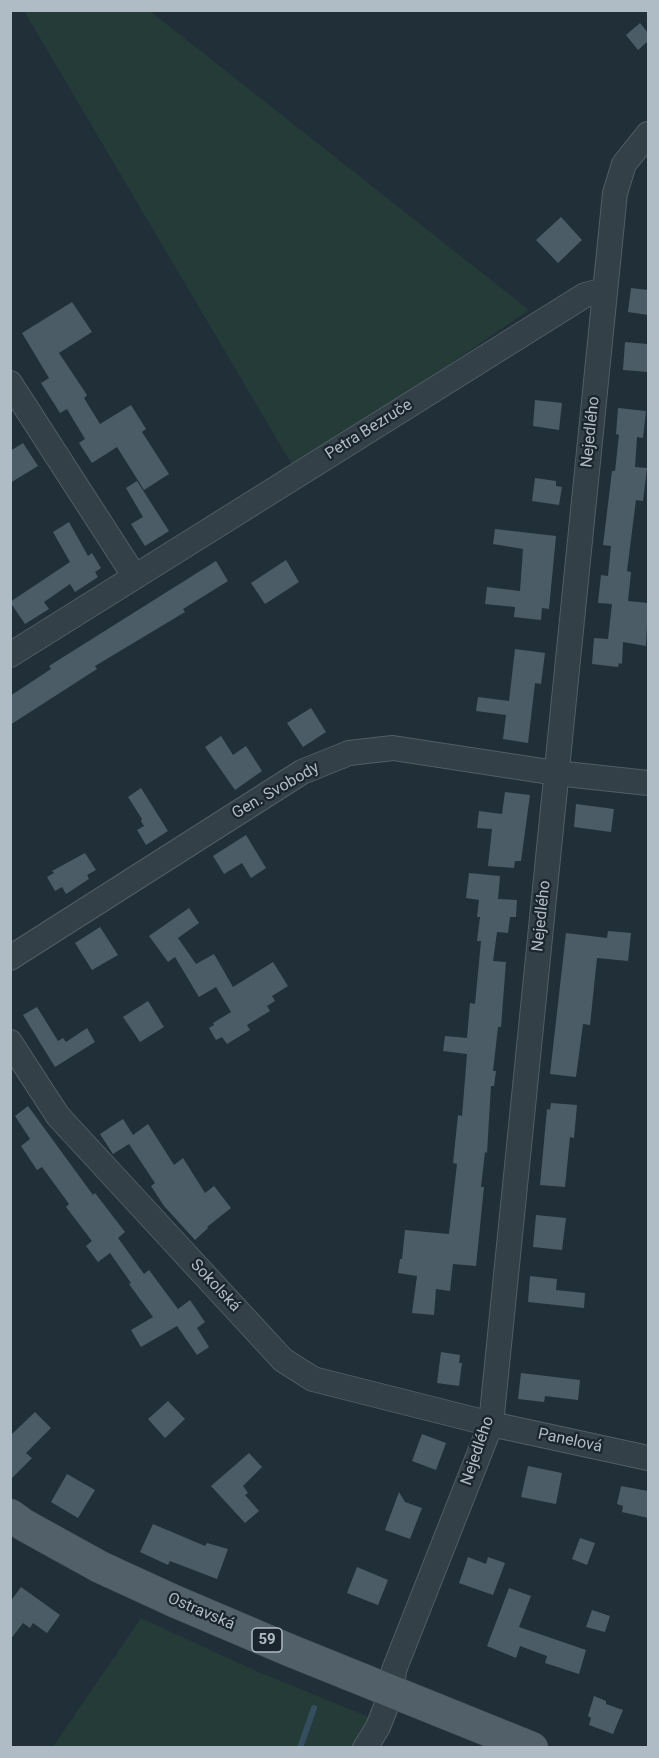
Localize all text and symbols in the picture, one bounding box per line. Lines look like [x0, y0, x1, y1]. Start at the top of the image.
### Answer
street label: Nejedlého [578, 395, 604, 469]
street label: Petra Bezruče [322, 396, 416, 464]
street label: Gen. Svobody [229, 758, 323, 824]
street label: Nejedlého [529, 879, 555, 953]
street label: Sokolská [186, 1256, 244, 1316]
street label: Nejedlého [457, 1414, 499, 1488]
street label: Panelová [536, 1425, 604, 1457]
street label: Ostravská [165, 1589, 237, 1635]
road number: 59 [252, 1628, 282, 1652]

